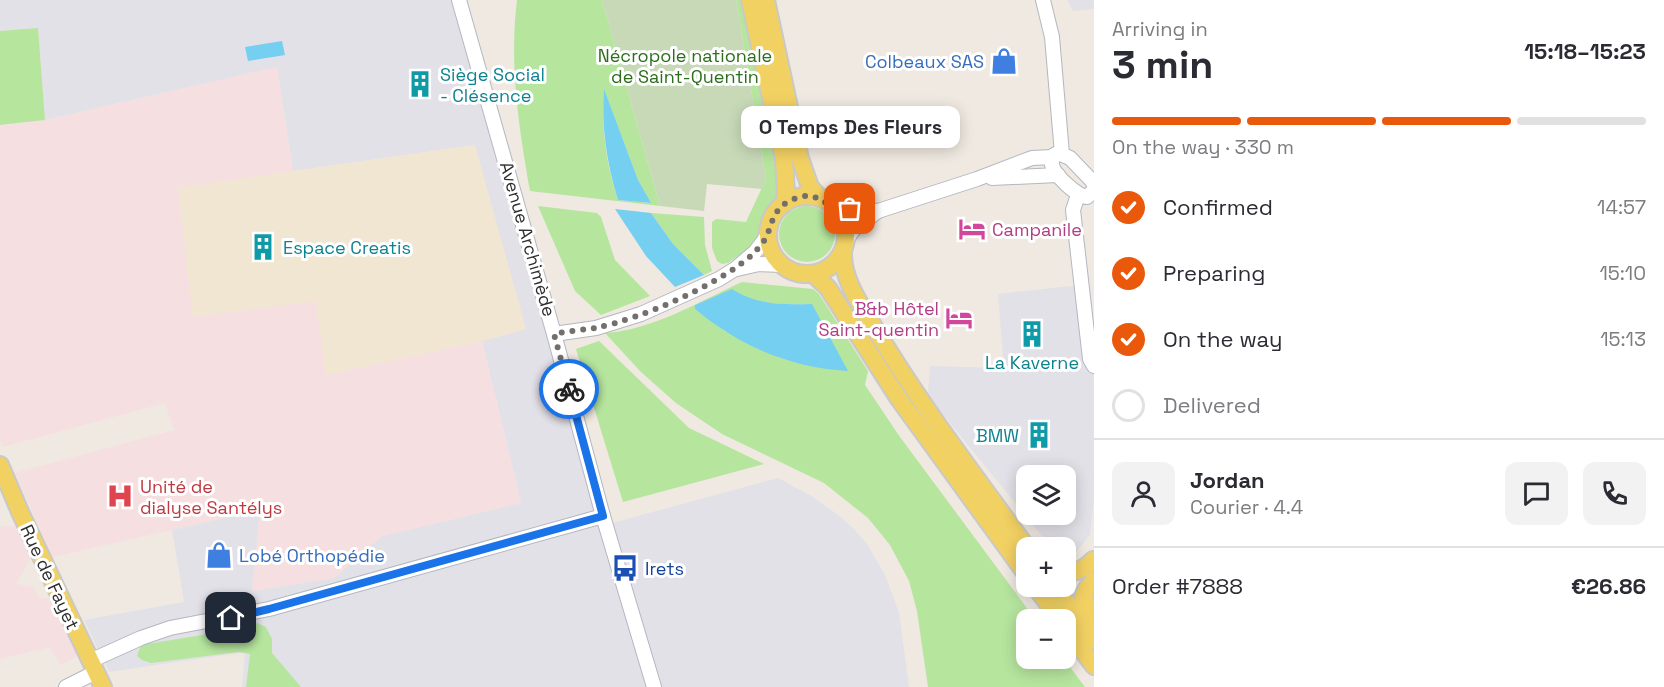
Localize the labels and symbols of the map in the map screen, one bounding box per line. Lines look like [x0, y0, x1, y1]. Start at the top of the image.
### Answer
park label: Nécropole nationale de Saint-Quentin [598, 44, 772, 88]
shop icon: Colbeaux SAS [989, 46, 1019, 76]
place label: Colbeaux SAS [865, 50, 984, 73]
place label: Siège Social - Clésence [440, 63, 545, 107]
building icon: Siège Social - Clésence [405, 69, 435, 99]
callout: O Temps Des Fleurs [740, 107, 960, 149]
street label: Avenue Archimède [495, 159, 561, 319]
pin [824, 183, 875, 234]
hotel icon: Campanile [957, 214, 987, 244]
place label: Campanile [992, 218, 1082, 241]
building icon: Espace Creatis [248, 232, 278, 262]
place label: Espace Creatis [283, 236, 411, 259]
place label: B&b Hôtel Saint-quentin [818, 297, 939, 341]
hotel icon: B&b Hôtel Saint-quentin [944, 303, 974, 333]
building icon: La Kaverne [1017, 319, 1047, 349]
place label: La Kaverne [985, 351, 1079, 374]
courier [539, 359, 599, 419]
building icon: BMW [1024, 420, 1054, 450]
place label: BMW [976, 424, 1019, 447]
place label: Unité de dialyse Santélys [140, 475, 282, 519]
hospital icon: Unité de dialyse Santélys [105, 481, 135, 511]
street label: Rue de Fayet [16, 521, 84, 633]
shop icon: Lobé Orthopédie [204, 540, 234, 570]
place label: Lobé Orthopédie [239, 544, 385, 567]
bus stop icon: Irets [610, 553, 640, 583]
place label: Irets [645, 557, 684, 580]
pin [205, 592, 256, 643]

